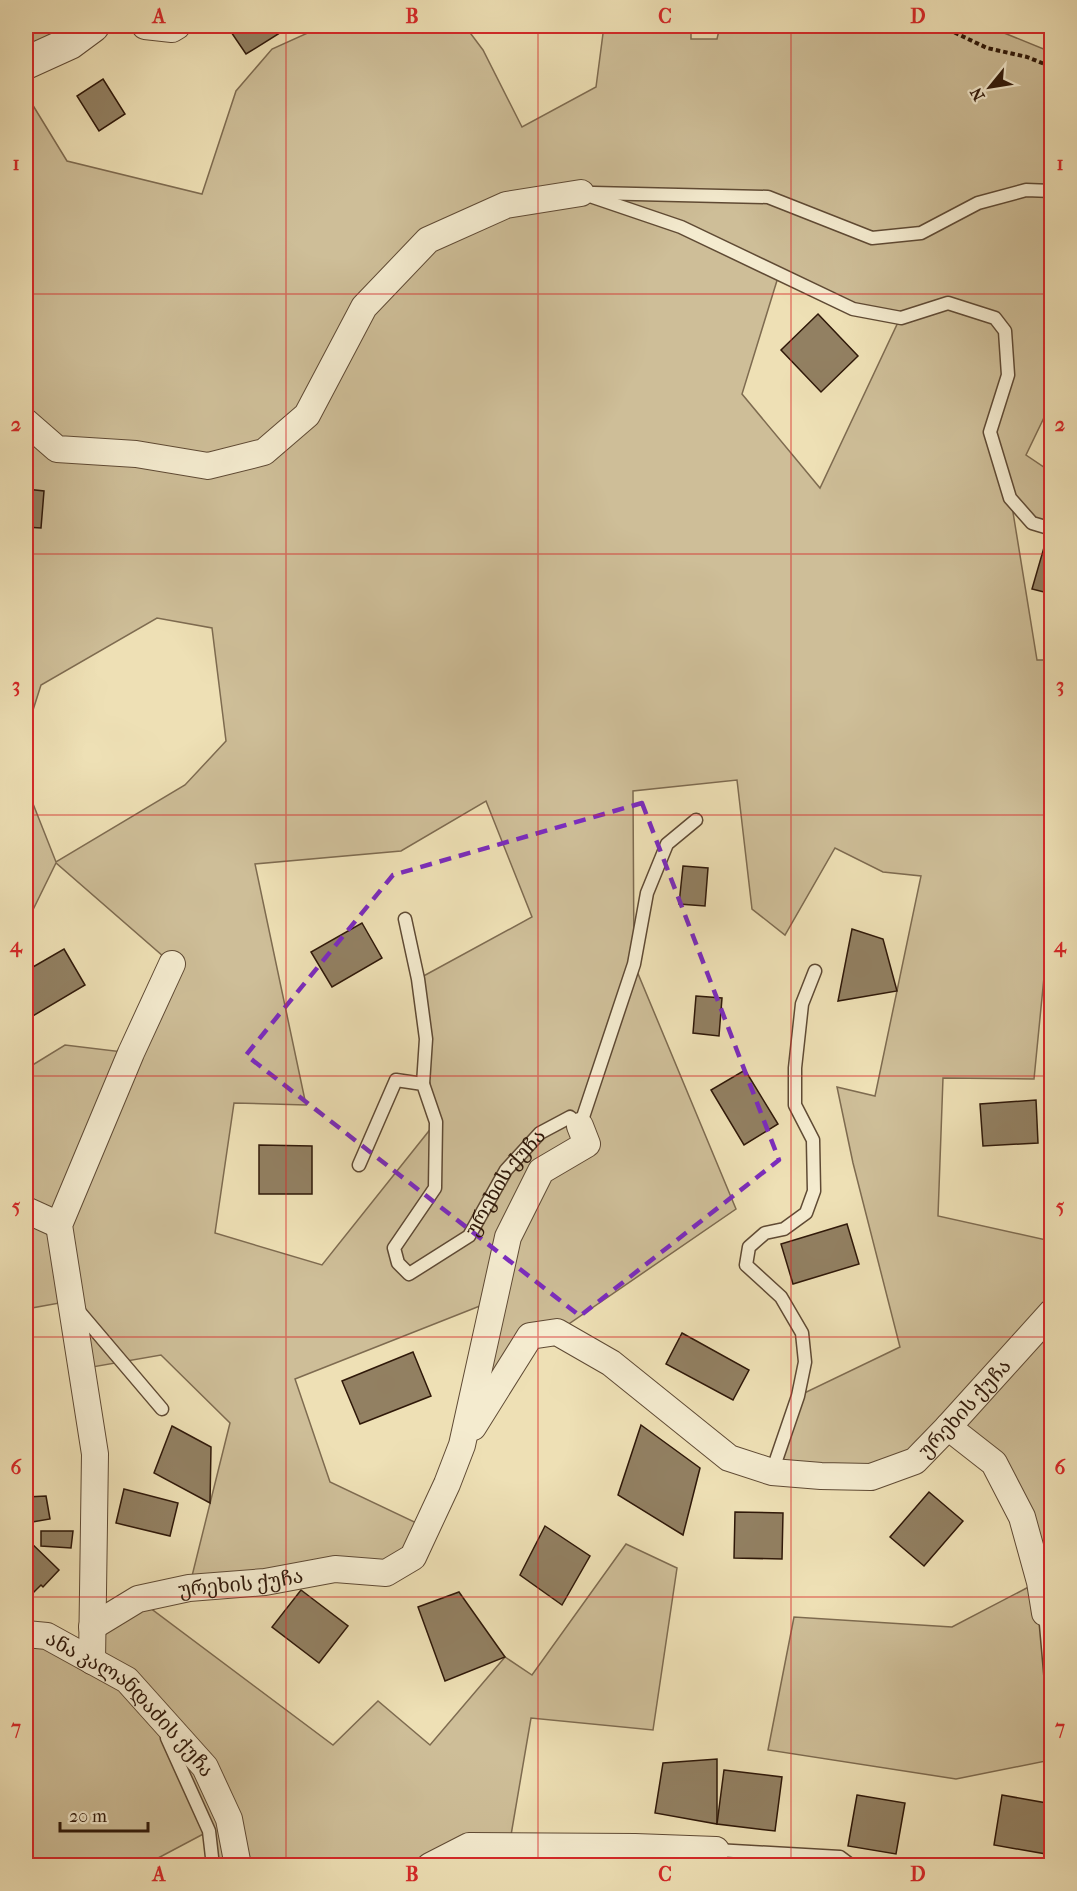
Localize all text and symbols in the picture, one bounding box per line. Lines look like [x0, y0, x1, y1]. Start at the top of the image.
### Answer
text: A [151, 5, 167, 28]
text: B [405, 5, 419, 28]
text: C [658, 5, 672, 28]
text: D [910, 5, 926, 28]
north arrow [960, 57, 1020, 117]
text: N [966, 83, 989, 104]
text: 1 [12, 152, 20, 175]
text: 1 [1056, 152, 1064, 175]
text: 2 [11, 413, 21, 436]
text: 2 [1055, 413, 1065, 436]
text: 3 [12, 674, 20, 697]
text: 3 [1056, 674, 1064, 697]
text: 4 [9, 934, 23, 958]
text: 4 [1053, 934, 1067, 958]
street label: ურეხის ქუჩა [460, 1124, 550, 1240]
text: 5 [12, 1195, 21, 1218]
text: 5 [1056, 1195, 1065, 1218]
street label: ურეხის ქუჩა [913, 1354, 1015, 1462]
text: 6 [11, 1456, 23, 1479]
text: 6 [1055, 1456, 1067, 1479]
street label: ურეხის ქუჩა [176, 1564, 305, 1602]
street label: ანა კალანდაძის ქუჩა [42, 1626, 219, 1780]
text: 7 [10, 1716, 21, 1739]
text: 7 [1054, 1716, 1065, 1739]
scale bar [60, 1795, 148, 1833]
text: 20 m [69, 1806, 107, 1827]
text: A [151, 1863, 167, 1886]
text: B [405, 1863, 419, 1886]
text: C [658, 1863, 672, 1886]
text: D [910, 1863, 926, 1886]

